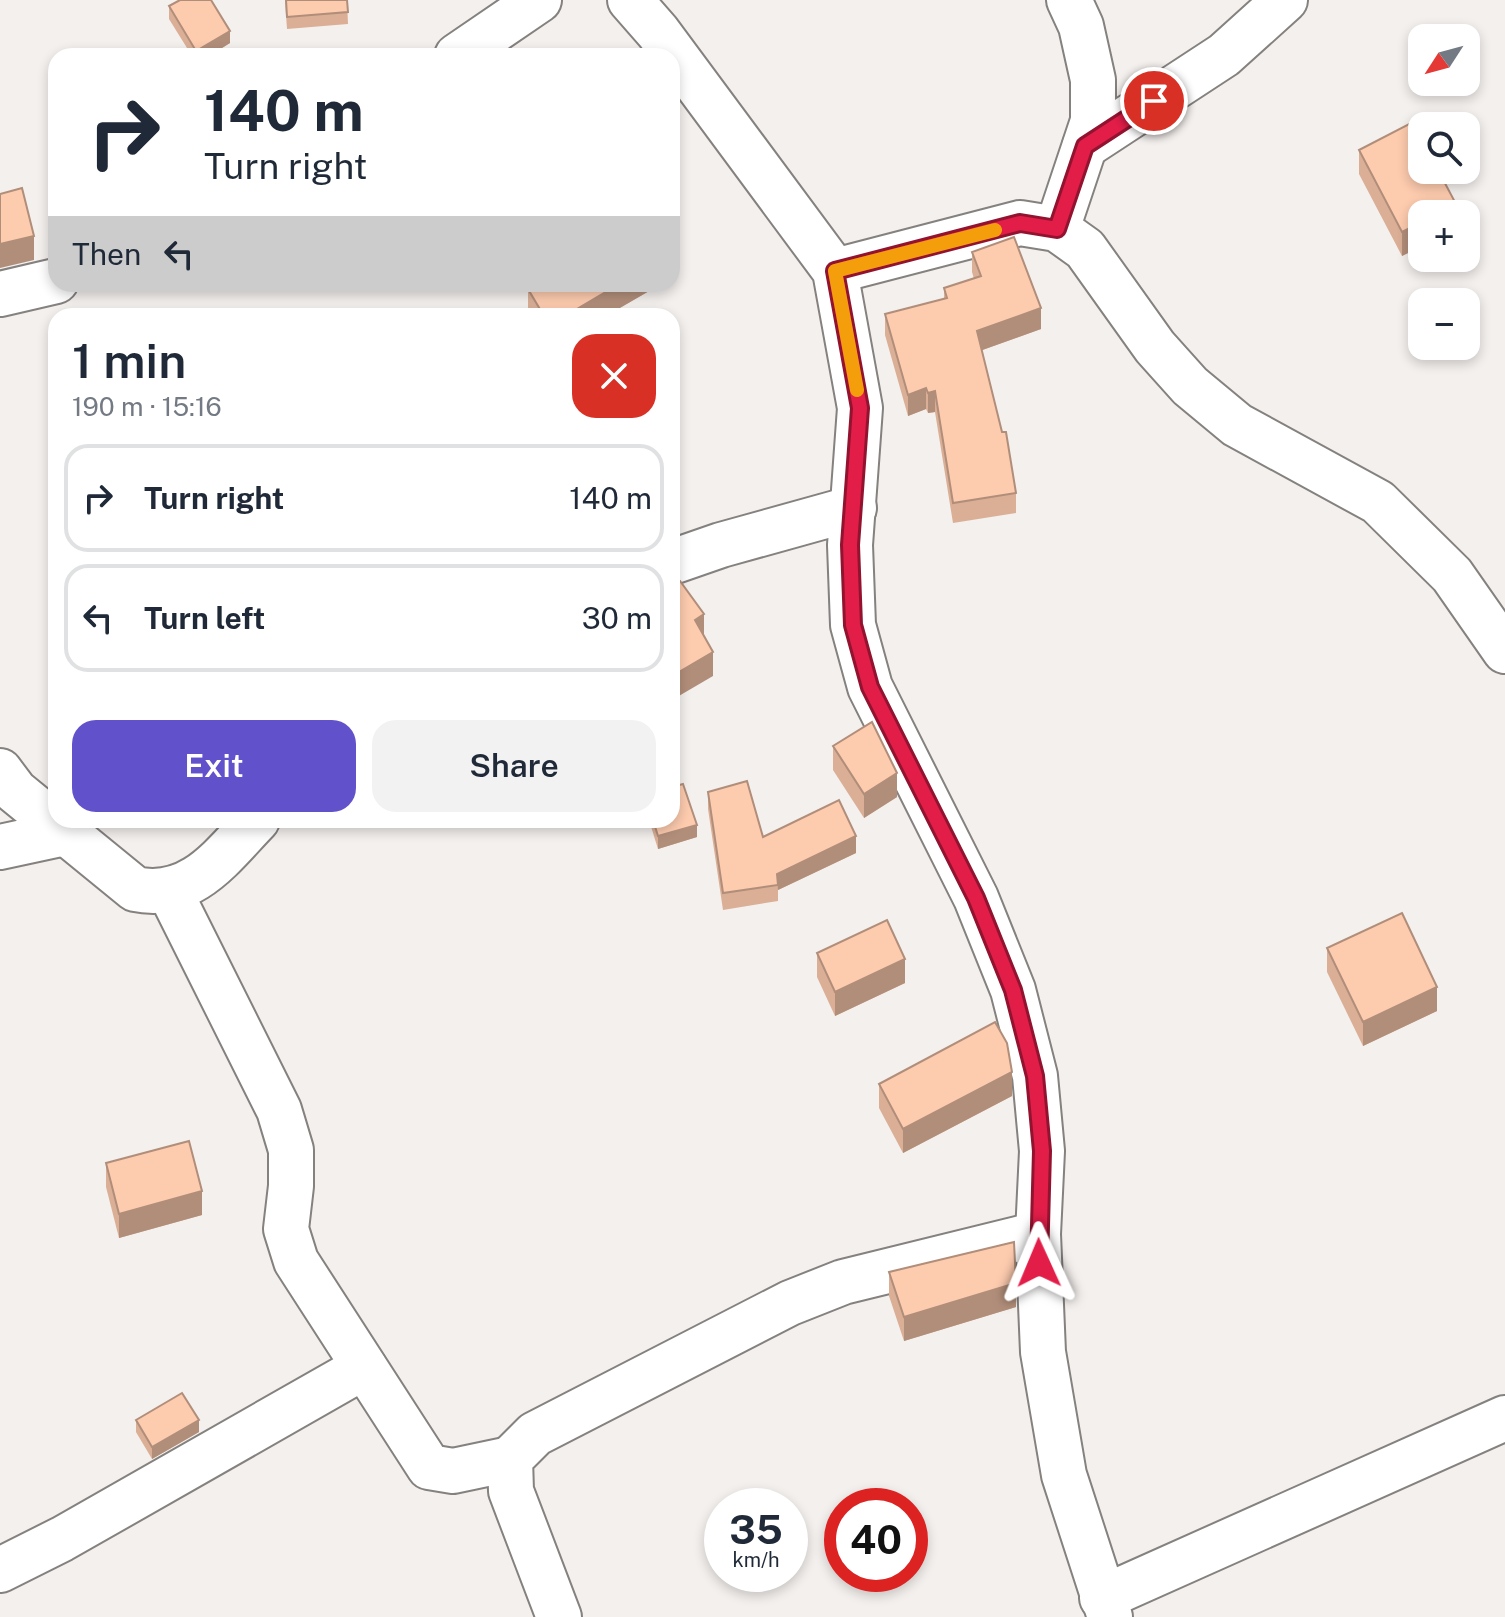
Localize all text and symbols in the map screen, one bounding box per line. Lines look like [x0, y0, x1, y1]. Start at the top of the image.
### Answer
north arrow [1408, 24, 1480, 96]
map controls [1408, 24, 1480, 360]
pin [1120, 67, 1188, 135]
text: 140 m [204, 78, 364, 144]
icon: arrive [1132, 79, 1176, 123]
icon: right [72, 80, 176, 184]
button: search [1408, 112, 1480, 184]
text: Turn right [204, 145, 367, 187]
button: + [1408, 200, 1480, 272]
icon: left [157, 232, 201, 276]
text: Then [72, 236, 141, 272]
button: − [1408, 288, 1480, 360]
text: 1 min [72, 332, 186, 389]
button: close [572, 334, 656, 418]
text: 190 m · 15:16 [72, 391, 222, 422]
icon: right [76, 476, 120, 520]
text: Turn right [144, 480, 284, 516]
text: 140 m [569, 480, 652, 516]
icon: left [76, 596, 120, 640]
text: Turn left [144, 600, 265, 636]
text: 30 m [582, 600, 652, 636]
button: Exit [72, 720, 356, 812]
button: Share [372, 720, 656, 812]
position arrow [997, 1221, 1081, 1305]
speed limit sign: 40 [824, 1488, 928, 1592]
text: 35 [729, 1506, 783, 1553]
text: km/h [732, 1548, 780, 1572]

